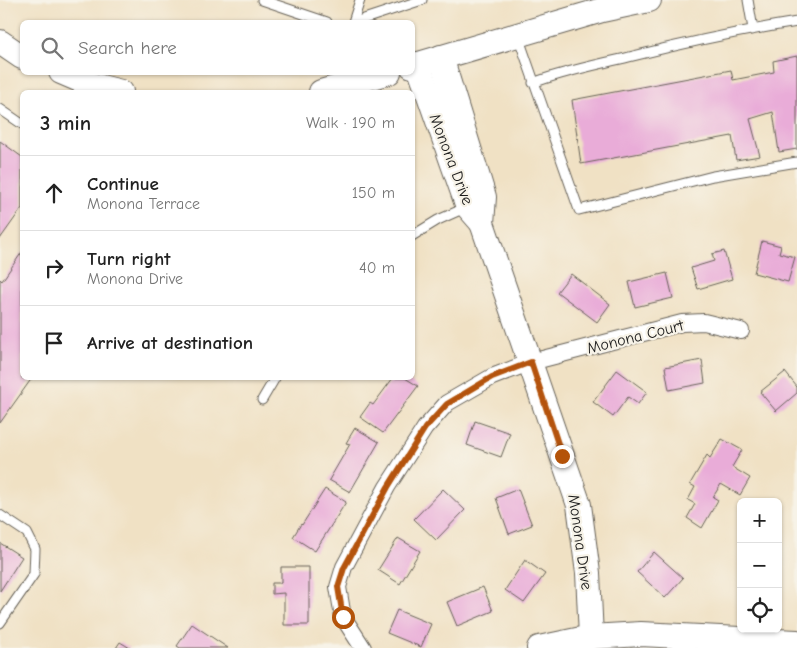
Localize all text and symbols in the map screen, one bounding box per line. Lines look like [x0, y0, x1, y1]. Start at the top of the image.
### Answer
search box [20, 20, 415, 75]
icon: search [38, 34, 66, 62]
text: Search here [78, 37, 177, 59]
text: 3 min [40, 111, 91, 135]
street label: Monona Drive [425, 111, 477, 207]
text: Walk · 190 m [306, 114, 395, 132]
text: Continue [87, 173, 159, 195]
icon: ahead [40, 179, 68, 207]
text: 150 m [352, 184, 395, 202]
text: Monona Terrace [87, 195, 200, 213]
text: Turn right [87, 248, 171, 270]
icon: right [40, 254, 68, 282]
text: 40 m [359, 259, 395, 277]
text: Monona Drive [87, 270, 183, 288]
street label: Monona Court [585, 316, 686, 358]
icon: arrive [40, 329, 68, 357]
text: Arrive at destination [87, 332, 253, 354]
route end [551, 445, 574, 468]
street label: Monona Drive [564, 493, 596, 591]
map controls [737, 498, 782, 633]
button: + [737, 498, 782, 543]
button: − [737, 543, 782, 588]
button: locate [737, 588, 782, 633]
route start [332, 606, 355, 629]

